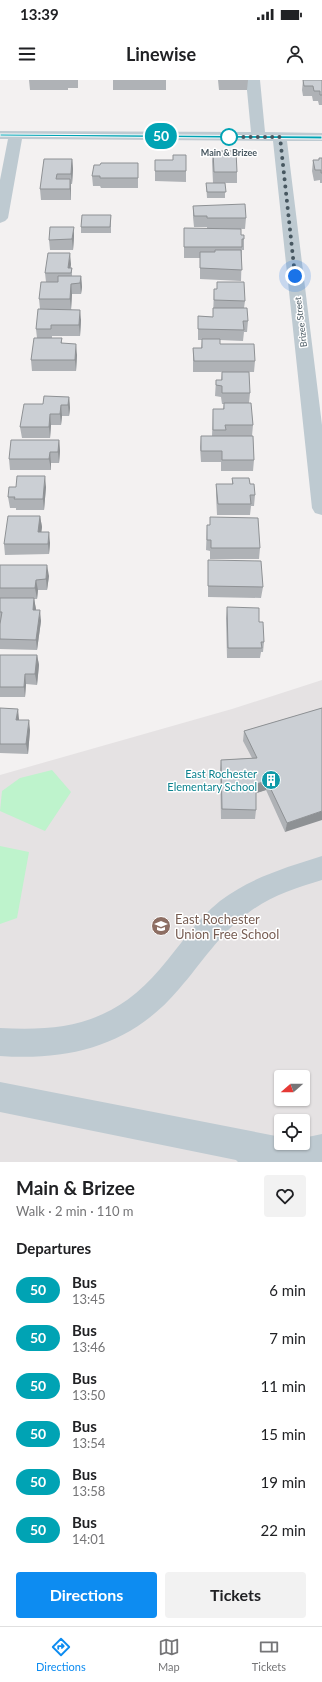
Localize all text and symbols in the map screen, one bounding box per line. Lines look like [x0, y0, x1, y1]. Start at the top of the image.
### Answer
text: 13:39 [20, 5, 59, 23]
icon: menu [16, 43, 38, 65]
text: Linewise [126, 43, 196, 65]
icon: person [284, 43, 306, 65]
line badge: 50 [143, 123, 179, 149]
text: 50 [153, 127, 169, 144]
marker: Main & Brizee [220, 128, 238, 146]
place label: Main & Brizee [201, 147, 257, 158]
your location [285, 266, 305, 286]
street label: Brizee Street [292, 295, 309, 348]
place label: East Rochester Elementary School [167, 767, 257, 793]
building icon: East Rochester Elementary School [260, 769, 282, 791]
place label: East Rochester Union Free School [175, 911, 279, 942]
school or university icon: East Rochester Union Free School [150, 915, 172, 937]
north arrow [274, 1070, 310, 1106]
map controls [274, 1070, 310, 1150]
button: locate [274, 1114, 310, 1150]
button: heart [264, 1175, 306, 1217]
text: Main & Brizee [16, 1176, 135, 1199]
text: Walk · 2 min · 110 m [16, 1203, 134, 1219]
text: Departures [16, 1239, 91, 1257]
text: Bus [72, 1273, 97, 1291]
text: 50 [30, 1281, 46, 1298]
text: 6 min [269, 1281, 306, 1299]
text: 13:45 [72, 1291, 105, 1307]
text: Bus [72, 1321, 97, 1339]
text: 50 [30, 1329, 46, 1346]
text: 7 min [269, 1329, 306, 1347]
text: 13:46 [72, 1339, 105, 1355]
text: Bus [72, 1369, 97, 1387]
text: 50 [30, 1377, 46, 1394]
text: 11 min [260, 1377, 306, 1395]
text: 13:50 [72, 1387, 105, 1403]
text: Bus [72, 1417, 97, 1435]
text: 50 [30, 1425, 46, 1442]
text: 15 min [260, 1425, 306, 1443]
text: 13:54 [72, 1435, 105, 1451]
text: Bus [72, 1465, 97, 1483]
text: 50 [30, 1473, 46, 1490]
text: 19 min [260, 1473, 306, 1491]
text: 13:58 [72, 1483, 105, 1499]
text: Bus [72, 1513, 97, 1531]
text: 50 [30, 1521, 46, 1538]
text: 22 min [260, 1521, 306, 1539]
text: 14:01 [72, 1531, 105, 1547]
button: Directions [16, 1572, 157, 1618]
button: Tickets [165, 1572, 306, 1618]
tab: Directions [36, 1636, 86, 1673]
tab: Map [158, 1636, 180, 1673]
tab: Tickets [252, 1636, 286, 1673]

